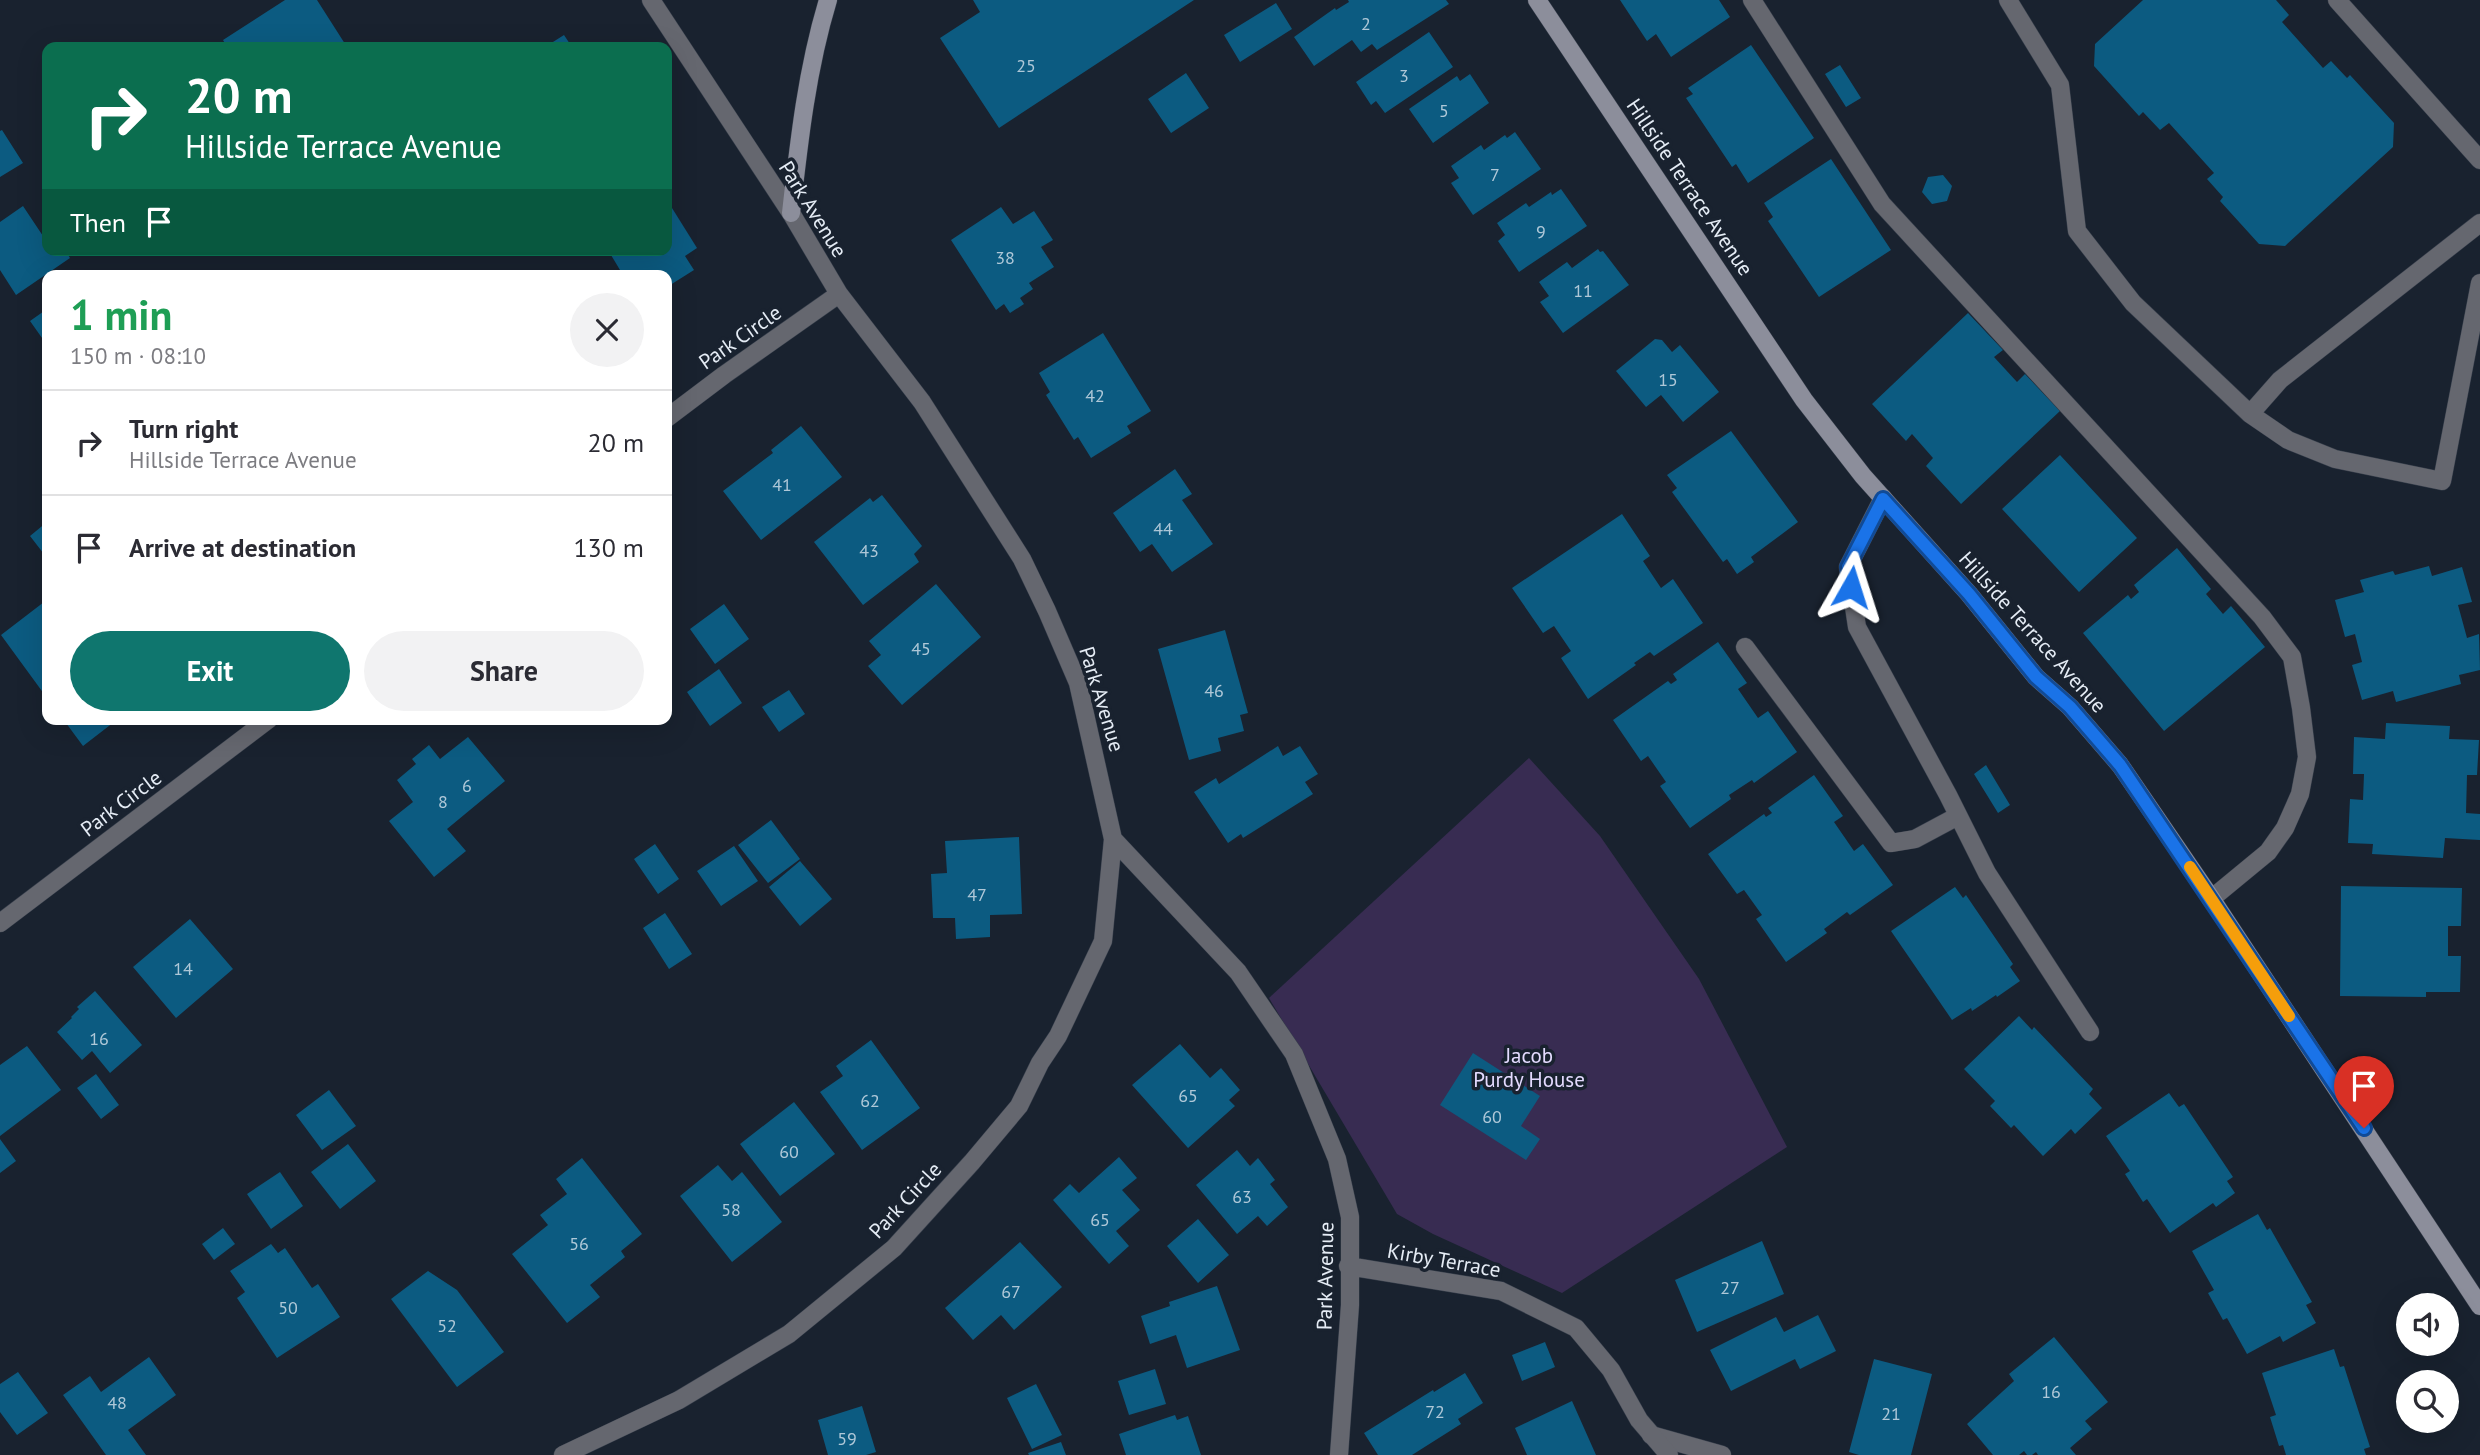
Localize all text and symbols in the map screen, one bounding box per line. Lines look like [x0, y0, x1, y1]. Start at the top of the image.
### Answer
house number: 2 [1361, 12, 1371, 35]
house number: 25 [1016, 54, 1036, 77]
text: 20 m [185, 63, 292, 127]
house number: 3 [1399, 64, 1409, 87]
icon: right [70, 70, 161, 161]
street label: Hillside Terrace Avenue [1621, 93, 1759, 281]
house number: 5 [1439, 99, 1449, 122]
text: Hillside Terrace Avenue [185, 125, 502, 167]
street label: Park Avenue [773, 156, 853, 262]
house number: 7 [1490, 163, 1500, 186]
icon: arrive [140, 203, 178, 241]
text: Then [70, 206, 126, 239]
house number: 9 [1536, 220, 1546, 243]
house number: 38 [995, 246, 1015, 269]
house number: 11 [1573, 279, 1593, 302]
text: 1 min [70, 287, 172, 342]
button: close [570, 293, 644, 367]
street label: Park Circle [693, 299, 787, 375]
text: 150 m · 08:10 [70, 341, 206, 370]
house number: 15 [1658, 368, 1678, 391]
house number: 42 [1085, 384, 1105, 407]
text: Turn right [129, 412, 238, 445]
icon: right [70, 424, 108, 462]
text: 20 m [588, 426, 644, 459]
text: Hillside Terrace Avenue [129, 445, 357, 474]
house number: 41 [772, 473, 792, 496]
house number: 44 [1153, 517, 1173, 540]
icon: arrive [70, 529, 108, 567]
text: Arrive at destination [129, 531, 356, 564]
text: 130 m [573, 531, 644, 564]
house number: 43 [859, 539, 879, 562]
street label: Hillside Terrace Avenue [1953, 546, 2113, 718]
position arrow [1814, 550, 1888, 624]
button: Exit [70, 631, 350, 711]
button: Share [364, 631, 644, 711]
house number: 45 [911, 637, 931, 660]
street label: Park Avenue [1073, 643, 1131, 755]
house number: 46 [1204, 679, 1224, 702]
street label: Park Circle [75, 764, 167, 842]
house number: 6 [462, 774, 472, 797]
house number: 8 [438, 790, 448, 813]
house number: 47 [967, 883, 987, 906]
house number: 14 [173, 957, 193, 980]
house number: 16 [89, 1027, 109, 1050]
park label: Jacob Purdy House [1473, 1042, 1585, 1093]
pin [2334, 1056, 2394, 1128]
icon: arrive [2345, 1067, 2383, 1105]
house number: 65 [1178, 1084, 1198, 1107]
house number: 62 [860, 1089, 880, 1112]
house number: 60 [1482, 1105, 1502, 1128]
house number: 60 [779, 1140, 799, 1163]
street label: Park Circle [863, 1156, 947, 1244]
house number: 63 [1232, 1185, 1252, 1208]
house number: 58 [721, 1198, 741, 1221]
house number: 65 [1090, 1208, 1110, 1231]
street label: Park Avenue [1311, 1222, 1339, 1330]
house number: 56 [569, 1232, 589, 1255]
street label: Kirby Terrace [1385, 1237, 1503, 1283]
house number: 27 [1720, 1276, 1740, 1299]
house number: 67 [1001, 1280, 1021, 1303]
map controls [2396, 1293, 2459, 1433]
button: sound [2396, 1293, 2459, 1356]
house number: 50 [278, 1296, 298, 1319]
house number: 52 [437, 1314, 457, 1337]
button: search [2396, 1370, 2459, 1433]
house number: 16 [2041, 1380, 2061, 1403]
house number: 48 [107, 1391, 127, 1414]
house number: 72 [1425, 1400, 1445, 1423]
house number: 21 [1881, 1402, 1901, 1425]
house number: 59 [837, 1427, 857, 1450]

